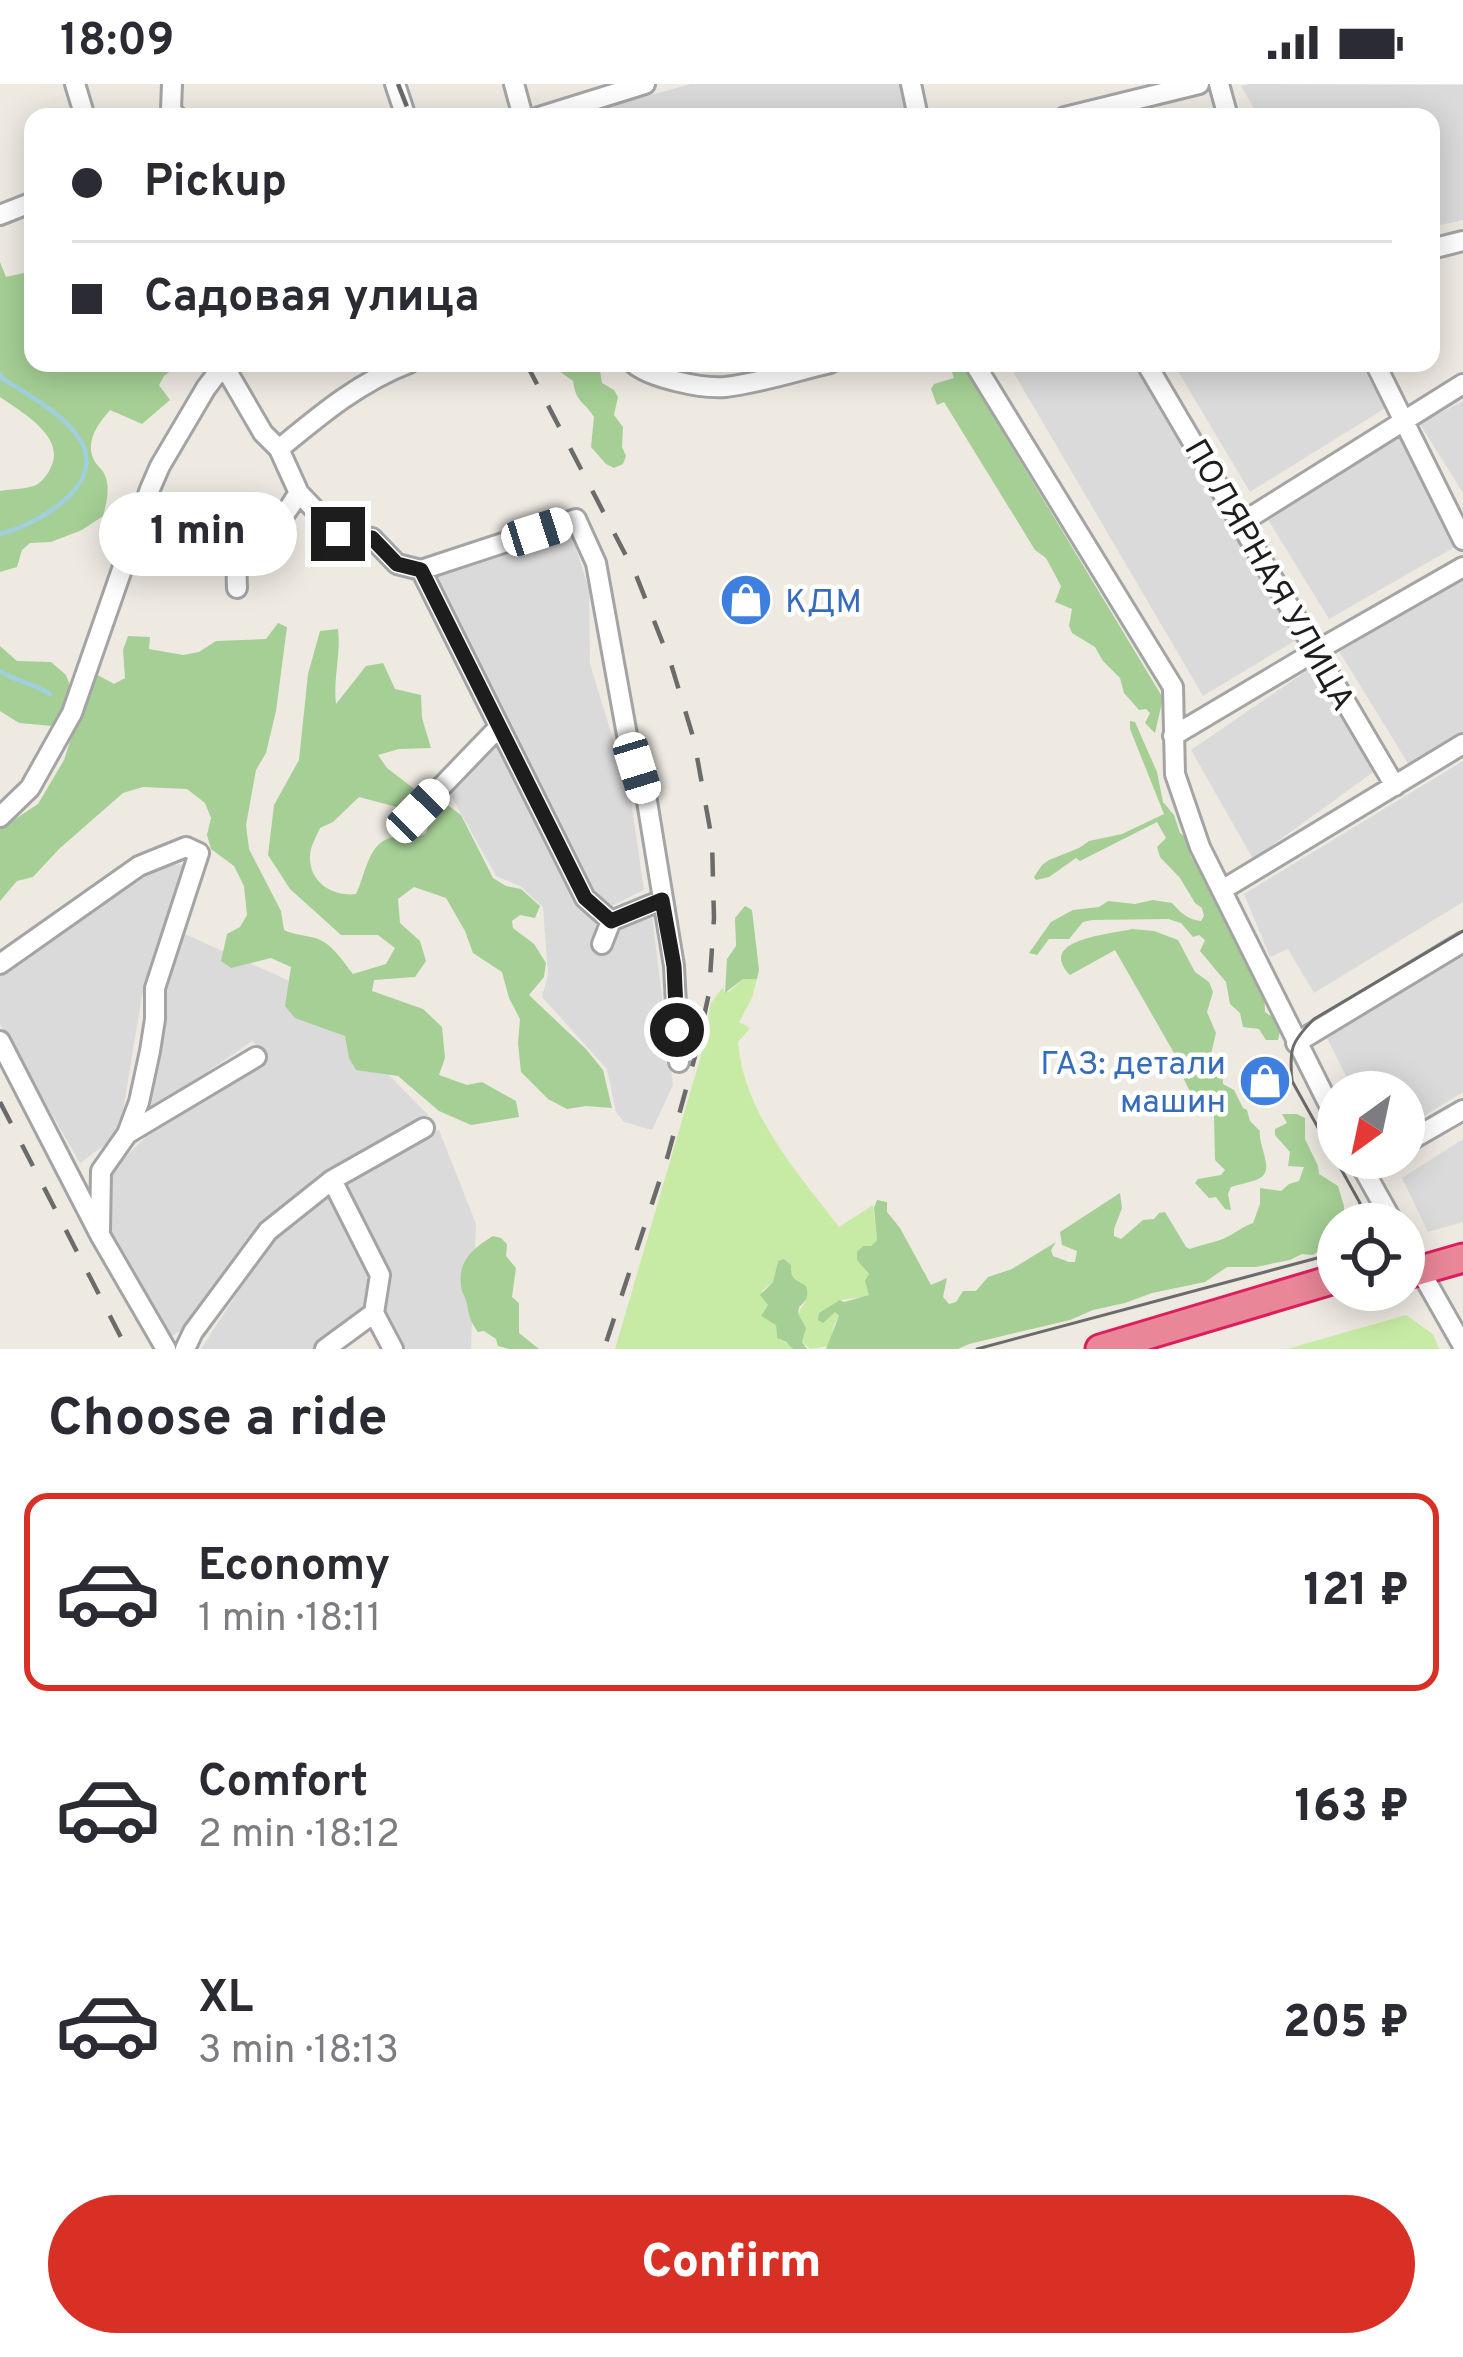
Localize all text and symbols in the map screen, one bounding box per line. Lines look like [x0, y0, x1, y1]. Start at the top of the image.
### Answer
text: 18:09 [60, 14, 174, 71]
text: Pickup [144, 155, 287, 212]
text: Садовая улица [144, 270, 480, 327]
street label: ПОЛЯРНАЯ УЛИЦА [1173, 433, 1362, 719]
callout: 1 min [98, 492, 296, 576]
car [497, 504, 577, 560]
route end [311, 507, 365, 561]
text: 1 min [150, 509, 246, 558]
shop icon: КДМ [718, 572, 774, 628]
place label: КДМ [785, 583, 862, 625]
car [609, 728, 665, 808]
car [380, 773, 456, 849]
route start [650, 1003, 704, 1057]
place label: ГАЗ: детали машин [1040, 1045, 1226, 1125]
shop icon: ГАЗ: детали машин [1237, 1053, 1293, 1109]
north arrow [1317, 1071, 1425, 1179]
map controls [1317, 1071, 1425, 1311]
button: locate [1317, 1203, 1425, 1311]
text: Choose a ride [48, 1386, 388, 1455]
icon: car [54, 1538, 162, 1646]
text: Economy [198, 1539, 390, 1596]
text: 121 ₽ [1303, 1564, 1409, 1621]
text: 1 min · 18:11 [198, 1596, 381, 1645]
icon: car [54, 1754, 162, 1862]
text: Comfort [198, 1755, 368, 1812]
text: 163 ₽ [1294, 1780, 1409, 1837]
text: 2 min · 18:12 [198, 1812, 400, 1861]
icon: car [54, 1970, 162, 2078]
text: XL [198, 1971, 253, 2028]
text: 205 ₽ [1283, 1996, 1409, 2053]
text: 3 min · 18:13 [198, 2028, 399, 2077]
button: Confirm [48, 2195, 1415, 2333]

